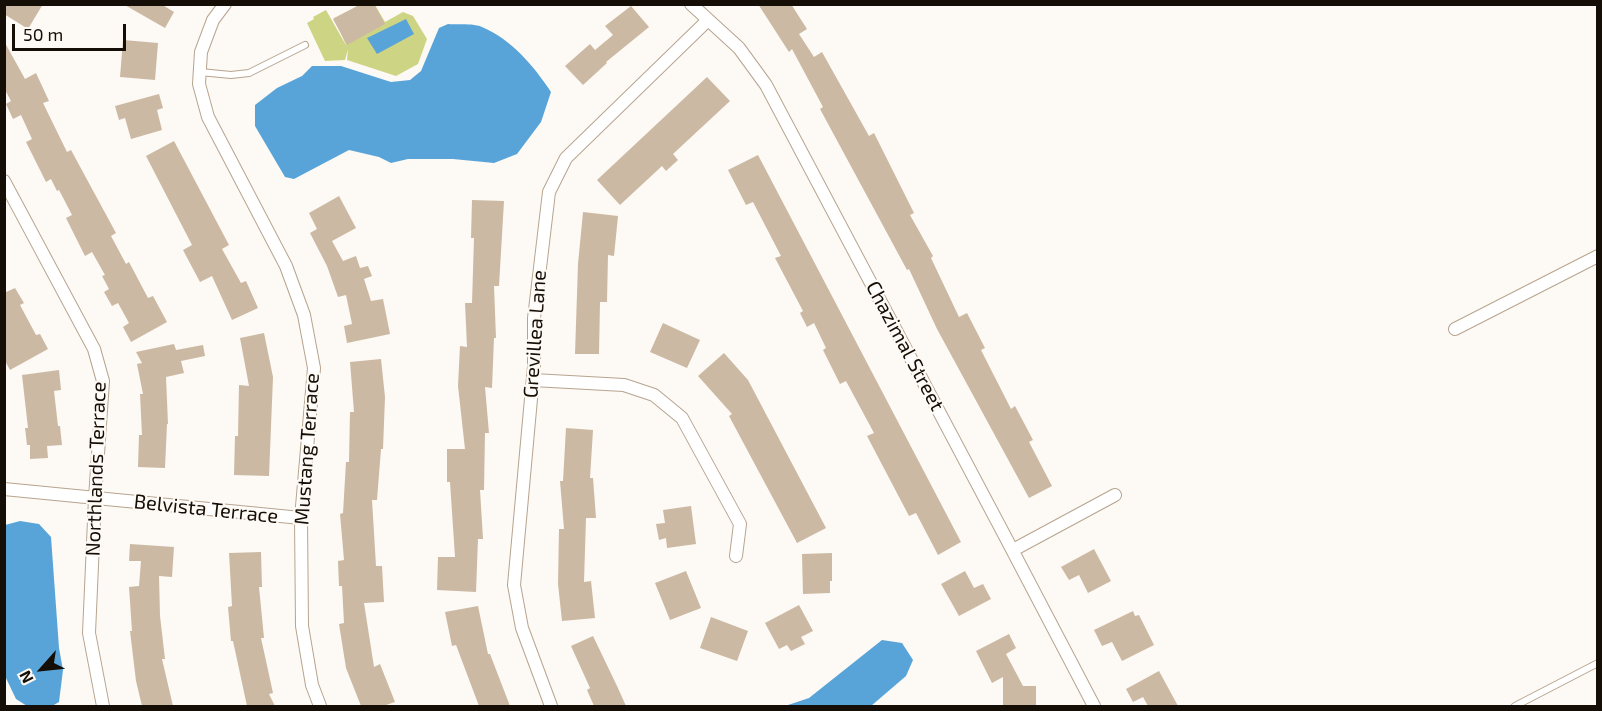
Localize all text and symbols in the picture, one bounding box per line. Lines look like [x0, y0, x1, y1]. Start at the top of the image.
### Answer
scale bar [15, 12, 129, 50]
text: 50 m [23, 23, 63, 45]
street label: Grevillea Lane [519, 269, 551, 399]
street label: Chazimal Street [861, 277, 949, 415]
street label: Mustang Terrace [290, 372, 324, 526]
street label: Northlands Terrace [81, 381, 111, 557]
street label: Belvista Terrace [133, 489, 279, 529]
north arrow [12, 639, 72, 699]
text: N [14, 668, 37, 687]

